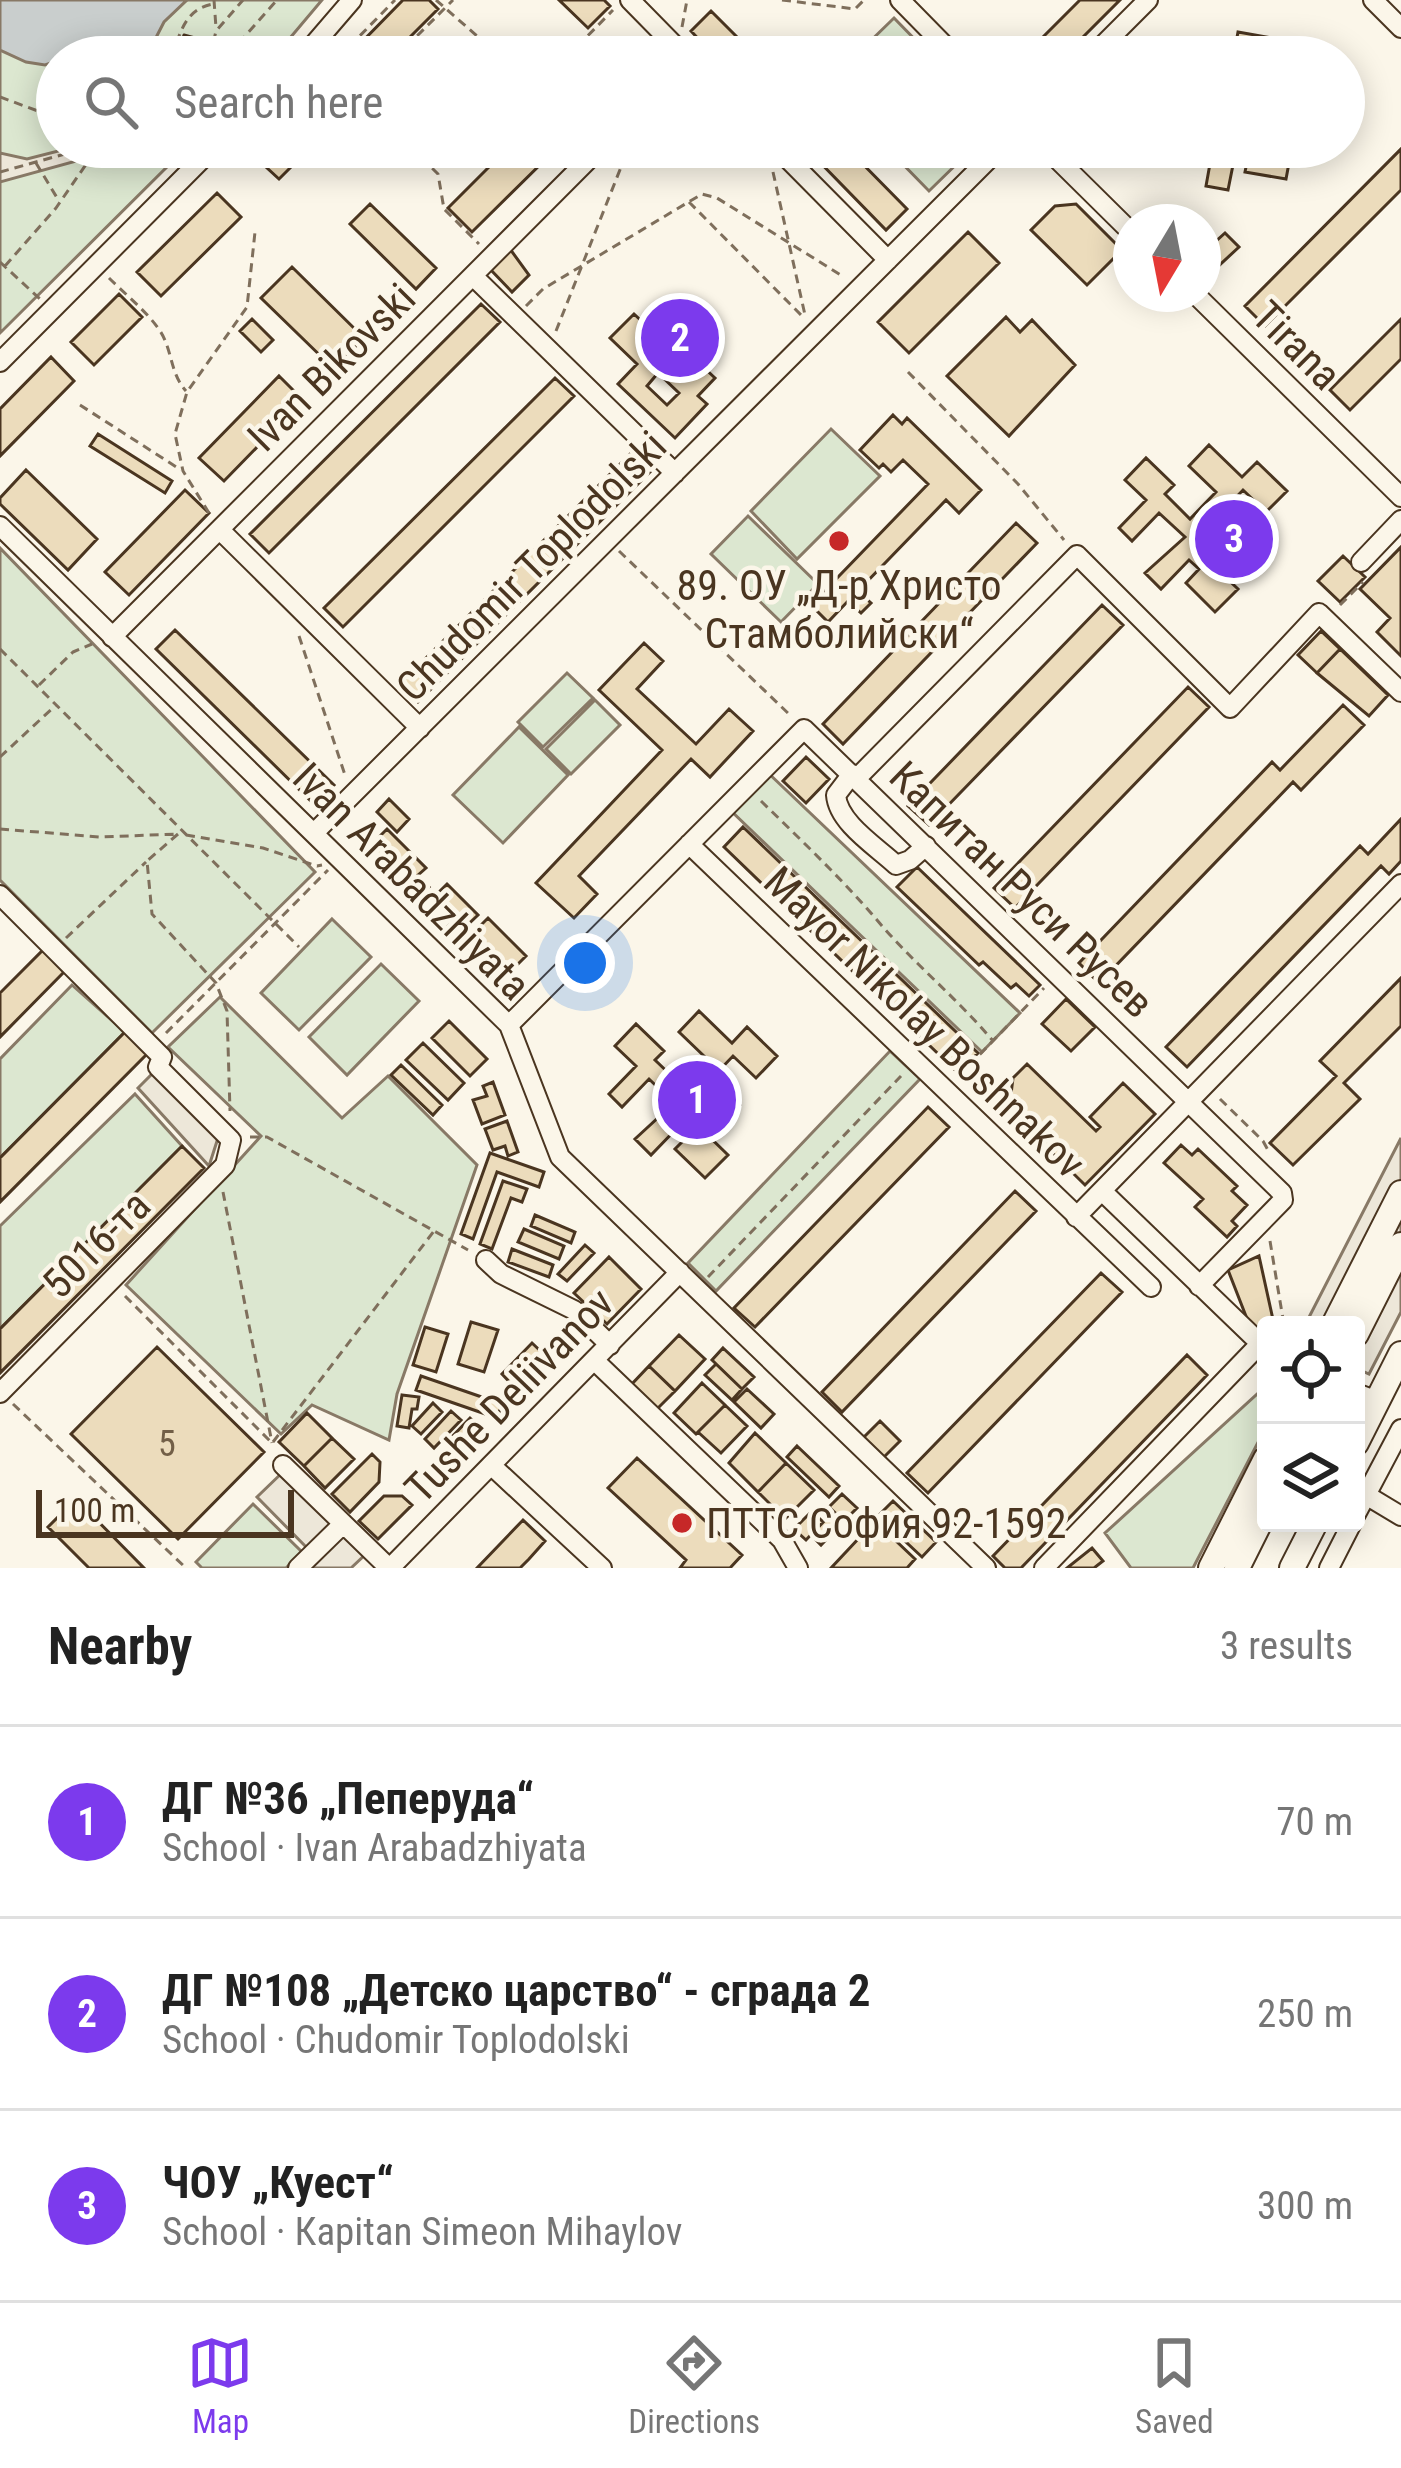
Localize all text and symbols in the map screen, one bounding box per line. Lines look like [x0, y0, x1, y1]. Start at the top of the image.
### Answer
search box [36, 36, 1365, 168]
icon: search [78, 69, 144, 135]
text: Search here [174, 76, 383, 129]
north arrow [1113, 204, 1221, 312]
street label: Ivan Bikovski [238, 274, 425, 461]
street label: Tirana [1243, 291, 1351, 399]
pin: 2 [641, 293, 719, 383]
street label: Chudomir Toplodolski [386, 421, 676, 711]
pin: 3 [1195, 494, 1273, 584]
marker: 89. ОУ „Д-р Христо Стамболийски“ [826, 528, 852, 554]
place label: 89. ОУ „Д-р Христо Стамболийски“ [676, 561, 1002, 658]
street label: Капитан Руси Русев [880, 751, 1164, 1028]
street label: Ivan Arabadzhiyata [283, 753, 540, 1010]
street label: Мayor Nikolay Boshnakov [754, 857, 1095, 1188]
your location [555, 933, 615, 993]
pin: 1 [658, 1055, 736, 1145]
street label: 5016-та [33, 1181, 160, 1308]
street label: Tushe Deliivanov [395, 1278, 624, 1513]
map controls [1257, 1316, 1365, 1532]
button: locate [1257, 1316, 1365, 1424]
house number: 5 [158, 1423, 176, 1465]
button: layers [1257, 1424, 1365, 1532]
scale bar [36, 1484, 294, 1537]
text: 100 m [54, 1491, 135, 1530]
place label: ПТТС София 92-1592 [706, 1499, 1066, 1548]
marker: ПТТС София 92-1592 [669, 1510, 695, 1536]
text: Nearby [48, 1617, 192, 1676]
text: 3 results [1220, 1623, 1353, 1669]
text: ДГ №36 „Пеперуда“ [162, 1772, 534, 1825]
text: 1 [77, 1799, 97, 1845]
text: 70 m [1276, 1799, 1353, 1845]
text: School · Ivan Arabadzhiyata [162, 1825, 587, 1871]
text: ДГ №108 „Детско царство“ - сграда 2 [162, 1964, 871, 2017]
text: 2 [77, 1991, 97, 2037]
text: 250 m [1257, 1991, 1353, 2037]
text: School · Chudomir Toplodolski [162, 2017, 630, 2063]
text: ЧОУ „Куест“ [162, 2156, 394, 2209]
text: 3 [77, 2183, 97, 2229]
text: 300 m [1257, 2183, 1353, 2229]
text: School · Кapitan Simeon Mihaylov [162, 2209, 682, 2255]
tab: Map [187, 2330, 253, 2441]
tab: Directions [628, 2330, 760, 2441]
tab: Saved [1135, 2330, 1214, 2441]

